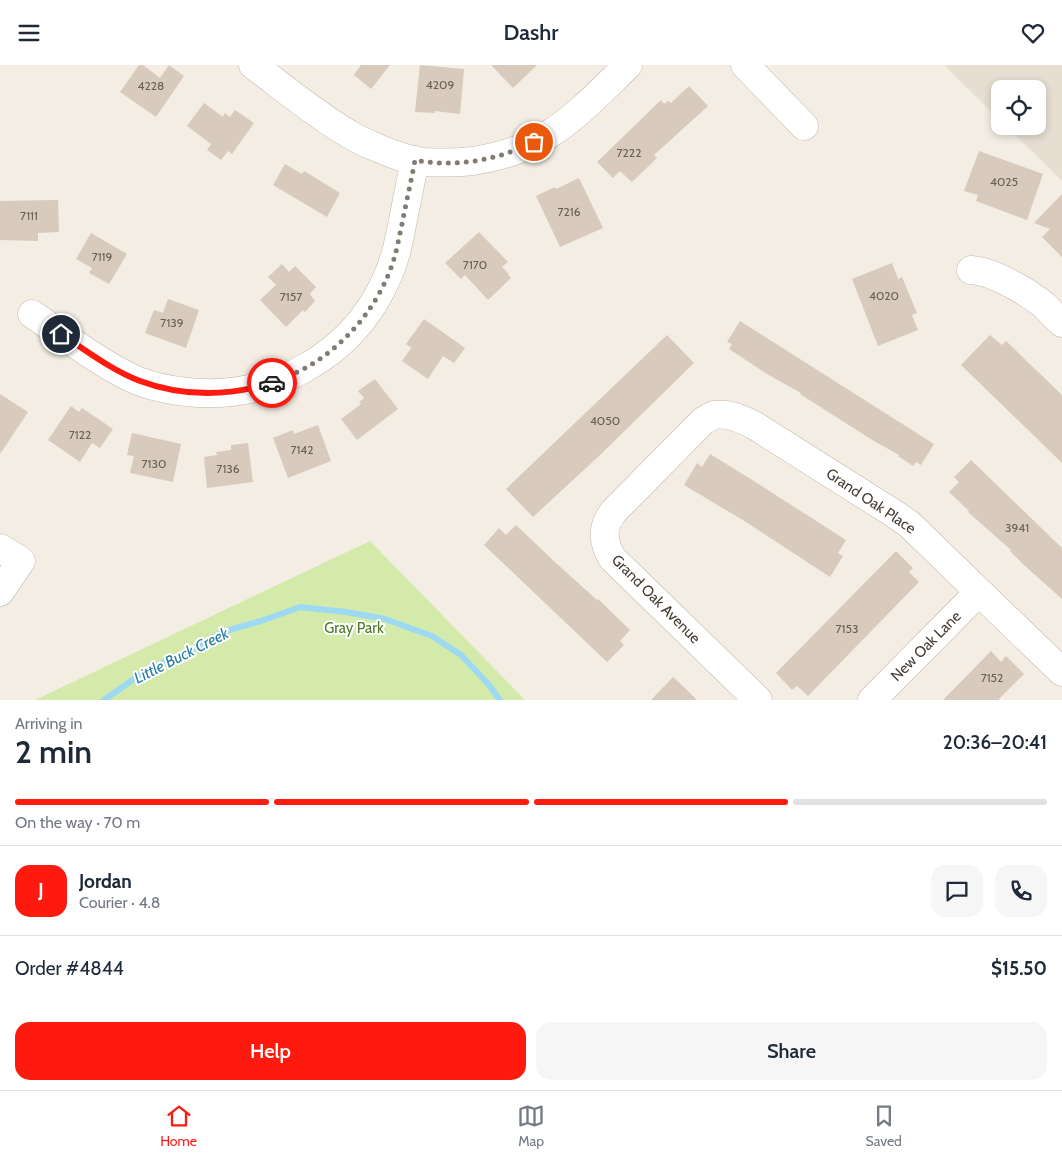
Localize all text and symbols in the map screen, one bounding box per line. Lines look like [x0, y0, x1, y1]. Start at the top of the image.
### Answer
icon: menu [15, 19, 43, 47]
text: Dashr [504, 19, 558, 46]
icon: heart [1019, 19, 1047, 47]
house number: 4209 [426, 77, 454, 92]
house number: 4228 [138, 78, 164, 93]
map controls [991, 80, 1046, 135]
button: locate [991, 80, 1046, 135]
pin [513, 121, 555, 163]
icon: bag [520, 128, 548, 156]
house number: 7222 [617, 145, 641, 160]
house number: 4025 [990, 174, 1018, 189]
house number: 7216 [557, 204, 581, 219]
house number: 7111 [20, 208, 38, 223]
house number: 7119 [92, 249, 113, 264]
house number: 7170 [463, 257, 487, 272]
house number: 4020 [869, 288, 899, 303]
house number: 7157 [280, 289, 302, 304]
pin [40, 313, 82, 355]
house number: 7139 [160, 315, 184, 330]
icon: home [47, 320, 75, 348]
courier [247, 358, 297, 408]
icon: car [258, 369, 286, 397]
house number: 4050 [590, 413, 620, 428]
house number: 7122 [69, 427, 91, 442]
house number: 7142 [290, 442, 314, 457]
house number: 7130 [142, 456, 166, 471]
house number: 7136 [216, 461, 240, 476]
street label: Grand Oak Place [823, 464, 920, 538]
house number: 3941 [1005, 520, 1029, 535]
street label: Grand Oak Avenue [608, 551, 704, 647]
street label: New Oak Lane [887, 607, 965, 685]
park label: Gray Park [324, 619, 384, 637]
house number: 7153 [836, 621, 858, 636]
water label: Little Buck Creek [131, 623, 233, 687]
house number: 7152 [981, 670, 1003, 685]
text: Arriving in [15, 714, 82, 733]
text: 20:36–20:41 [943, 731, 1047, 754]
text: 2 min [15, 732, 92, 771]
text: On the way · 70 m [15, 813, 140, 832]
button: chat [931, 865, 983, 917]
button: phone [995, 865, 1047, 917]
text: Jordan [79, 870, 132, 893]
text: J [38, 879, 44, 902]
text: Courier · 4.8 [79, 893, 161, 912]
text: Order #4844 [15, 957, 124, 980]
text: $15.50 [991, 957, 1047, 980]
button: Help [15, 1022, 526, 1080]
button: Share [536, 1022, 1047, 1080]
tab: Home [160, 1102, 197, 1150]
tab: Map [517, 1102, 545, 1150]
tab: Saved [866, 1102, 902, 1150]

